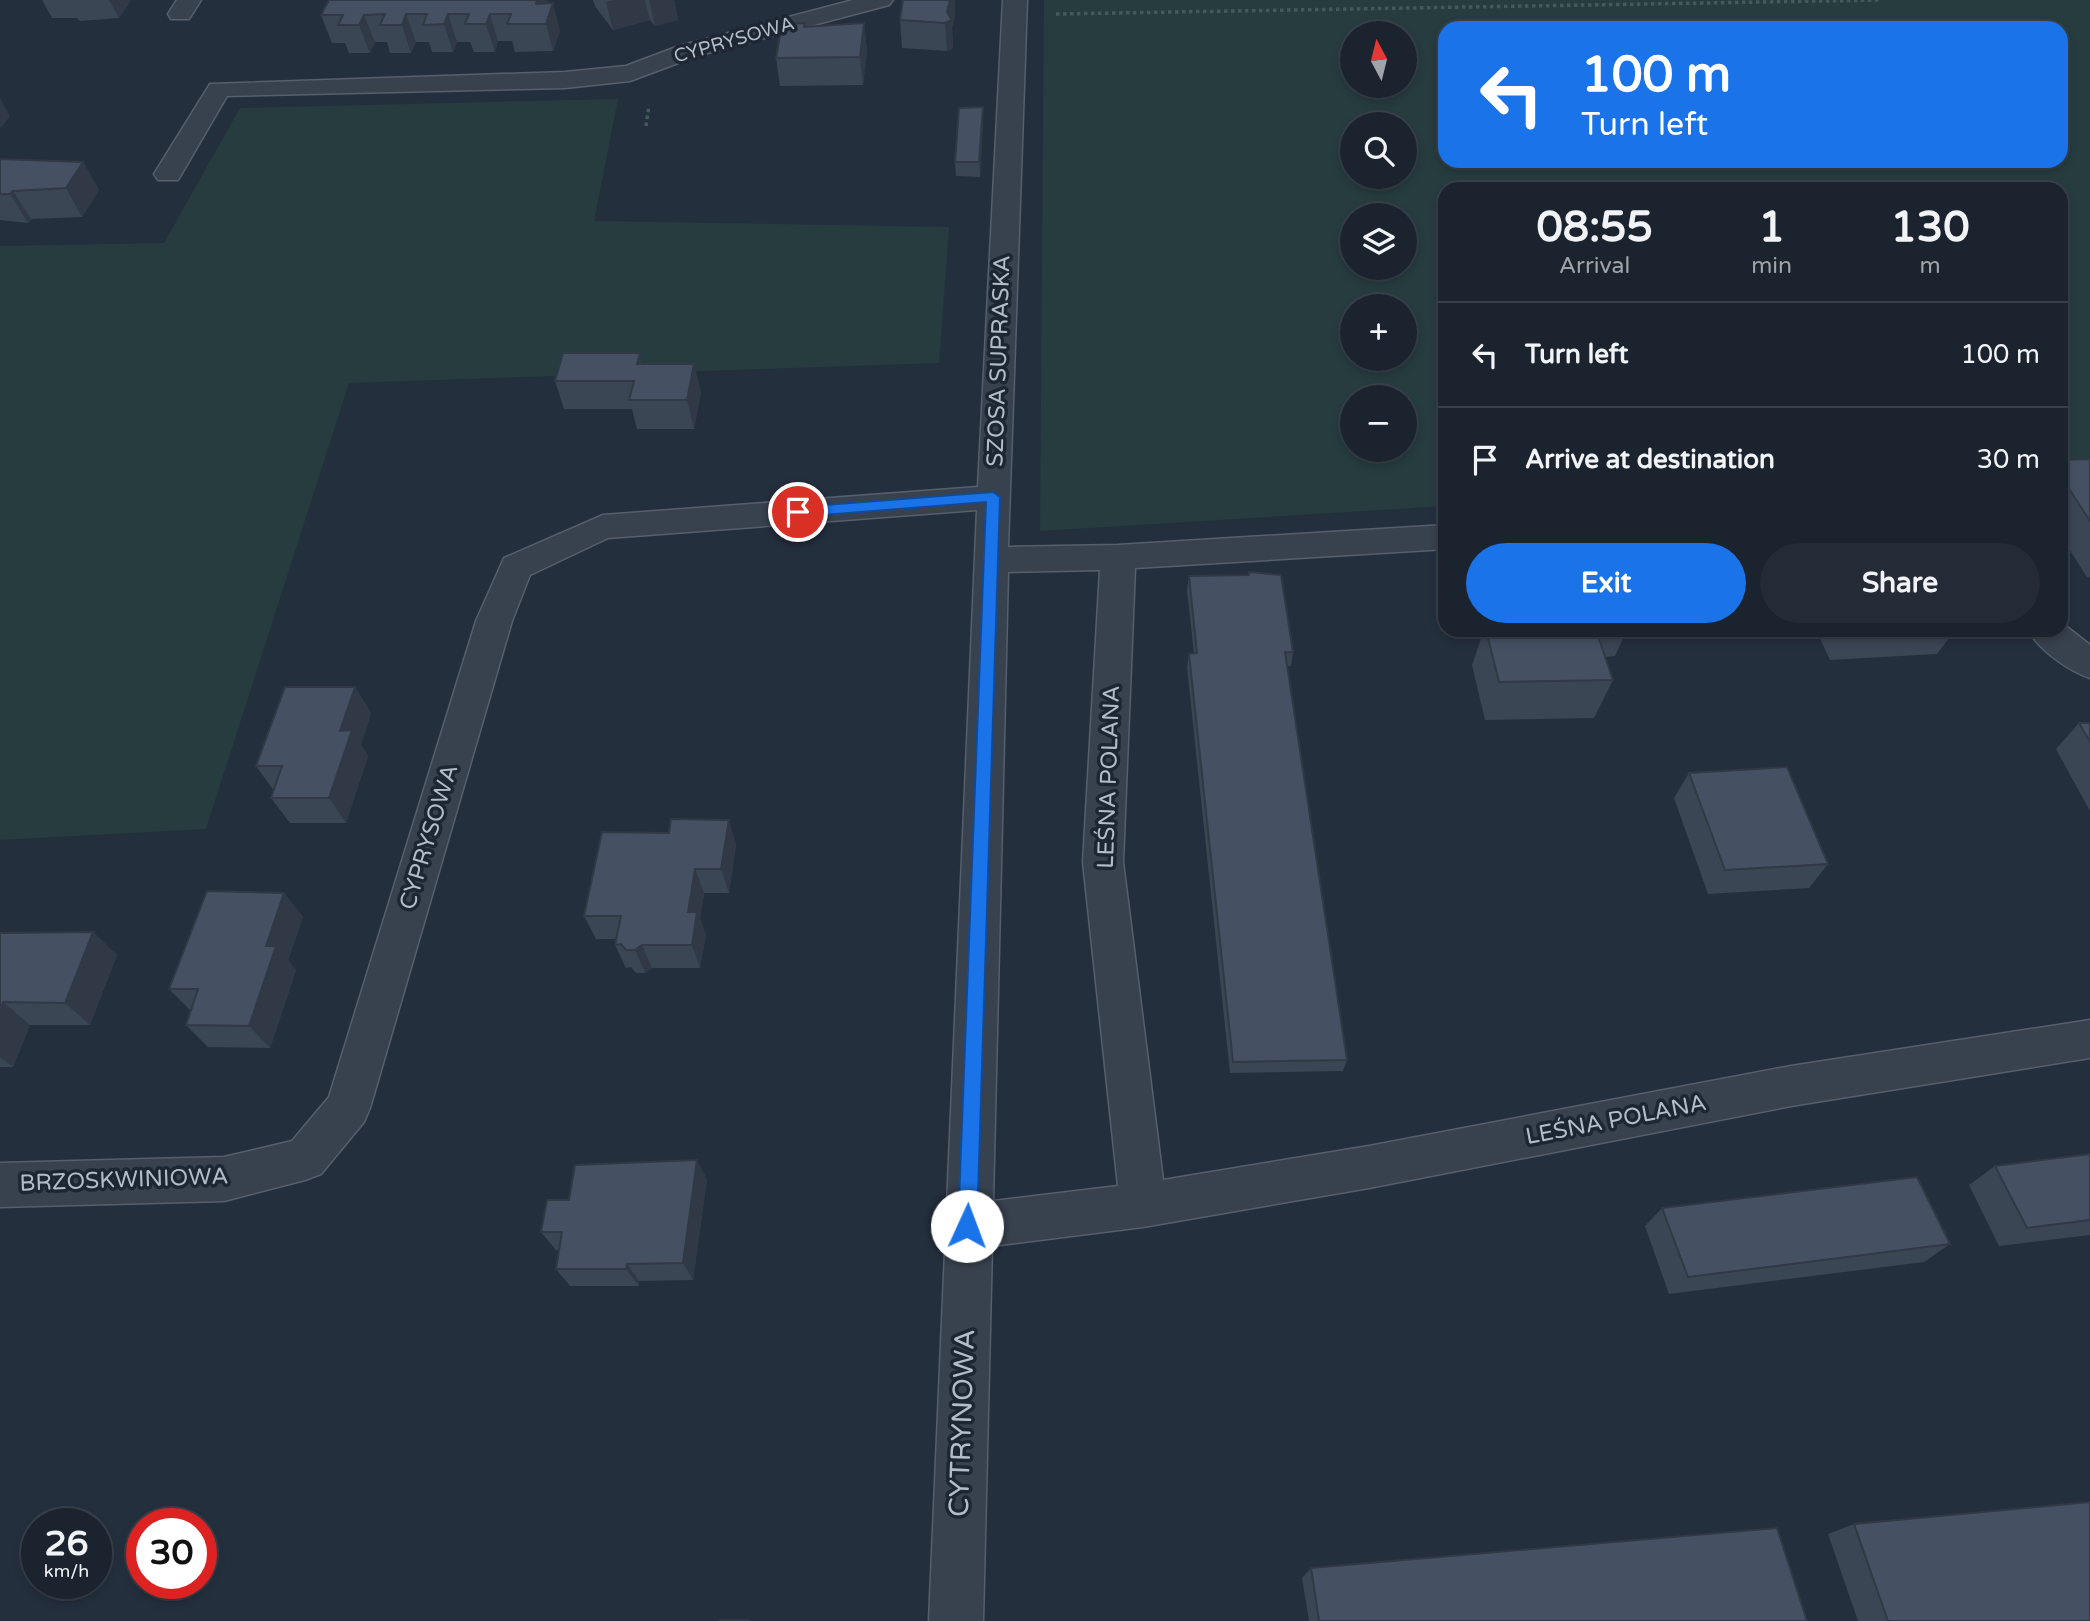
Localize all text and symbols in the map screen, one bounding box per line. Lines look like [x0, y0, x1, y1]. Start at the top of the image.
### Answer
street label: CYPRYSOWA [671, 12, 797, 68]
north arrow [1340, 21, 1418, 98]
map controls [1340, 21, 1417, 462]
text: 100 m [1581, 46, 1731, 105]
icon: left [1466, 49, 1557, 140]
text: Turn left [1581, 106, 1708, 144]
button: search [1340, 112, 1417, 189]
text: 08:55 [1536, 202, 1653, 253]
text: 1 [1758, 202, 1785, 253]
text: 130 [1890, 202, 1970, 253]
button: layers [1340, 203, 1417, 280]
text: Arrival [1559, 252, 1630, 280]
text: min [1751, 252, 1792, 280]
text: m [1919, 252, 1941, 280]
street label: SZOSA SUPRASKA [981, 255, 1017, 467]
button: + [1340, 294, 1417, 371]
icon: left [1466, 336, 1504, 374]
text: Turn left [1525, 339, 1628, 370]
text: 100 m [1960, 339, 2040, 370]
button: − [1340, 385, 1417, 462]
icon: arrive [1466, 441, 1504, 479]
text: Arrive at destination [1525, 444, 1775, 475]
text: 30 m [1977, 444, 2040, 475]
pin [768, 482, 828, 542]
icon: arrive [779, 493, 817, 531]
button: Exit [1466, 543, 1746, 623]
button: Share [1760, 543, 2040, 623]
street label: LEŚNA POLANA [1092, 685, 1126, 869]
street label: CYPRYSOWA [394, 761, 464, 913]
street label: LEŚNA POLANA [1523, 1089, 1709, 1151]
street label: BRZOSKWINIOWA [19, 1162, 229, 1198]
position arrow [930, 1189, 1004, 1263]
street label: CYTRYNOWA [942, 1329, 982, 1517]
speed limit sign: 30 [126, 1508, 217, 1599]
text: 26 [45, 1523, 88, 1565]
text: km/h [44, 1560, 89, 1582]

